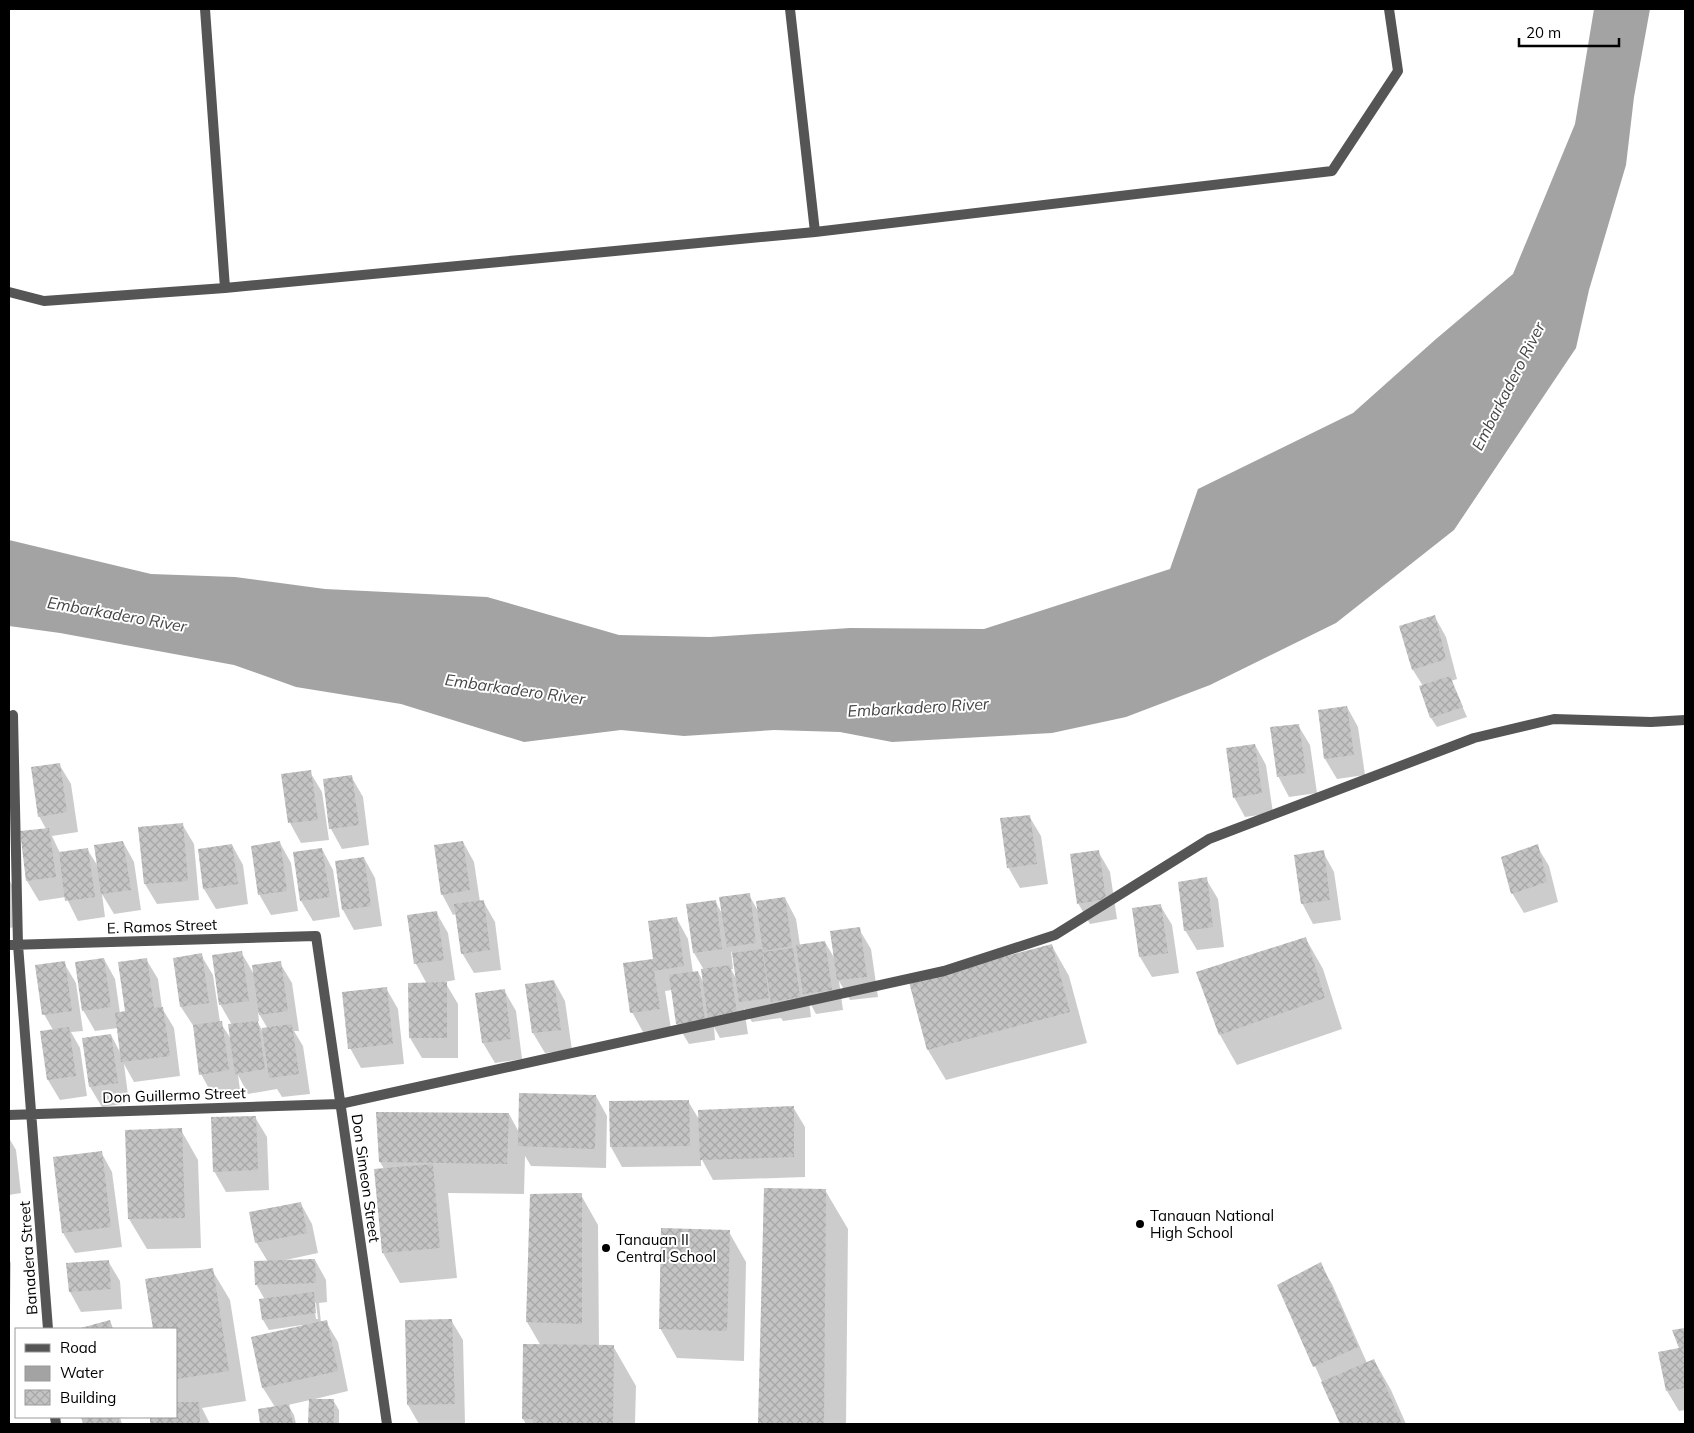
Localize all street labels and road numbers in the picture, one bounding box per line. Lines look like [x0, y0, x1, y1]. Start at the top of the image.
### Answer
street label: E. Ramos Street [107, 915, 217, 937]
street label: Don Guillermo Street [102, 1083, 246, 1107]
street label: Don Simeon Street [348, 1113, 384, 1243]
street label: Banadera Street [15, 1201, 41, 1315]

